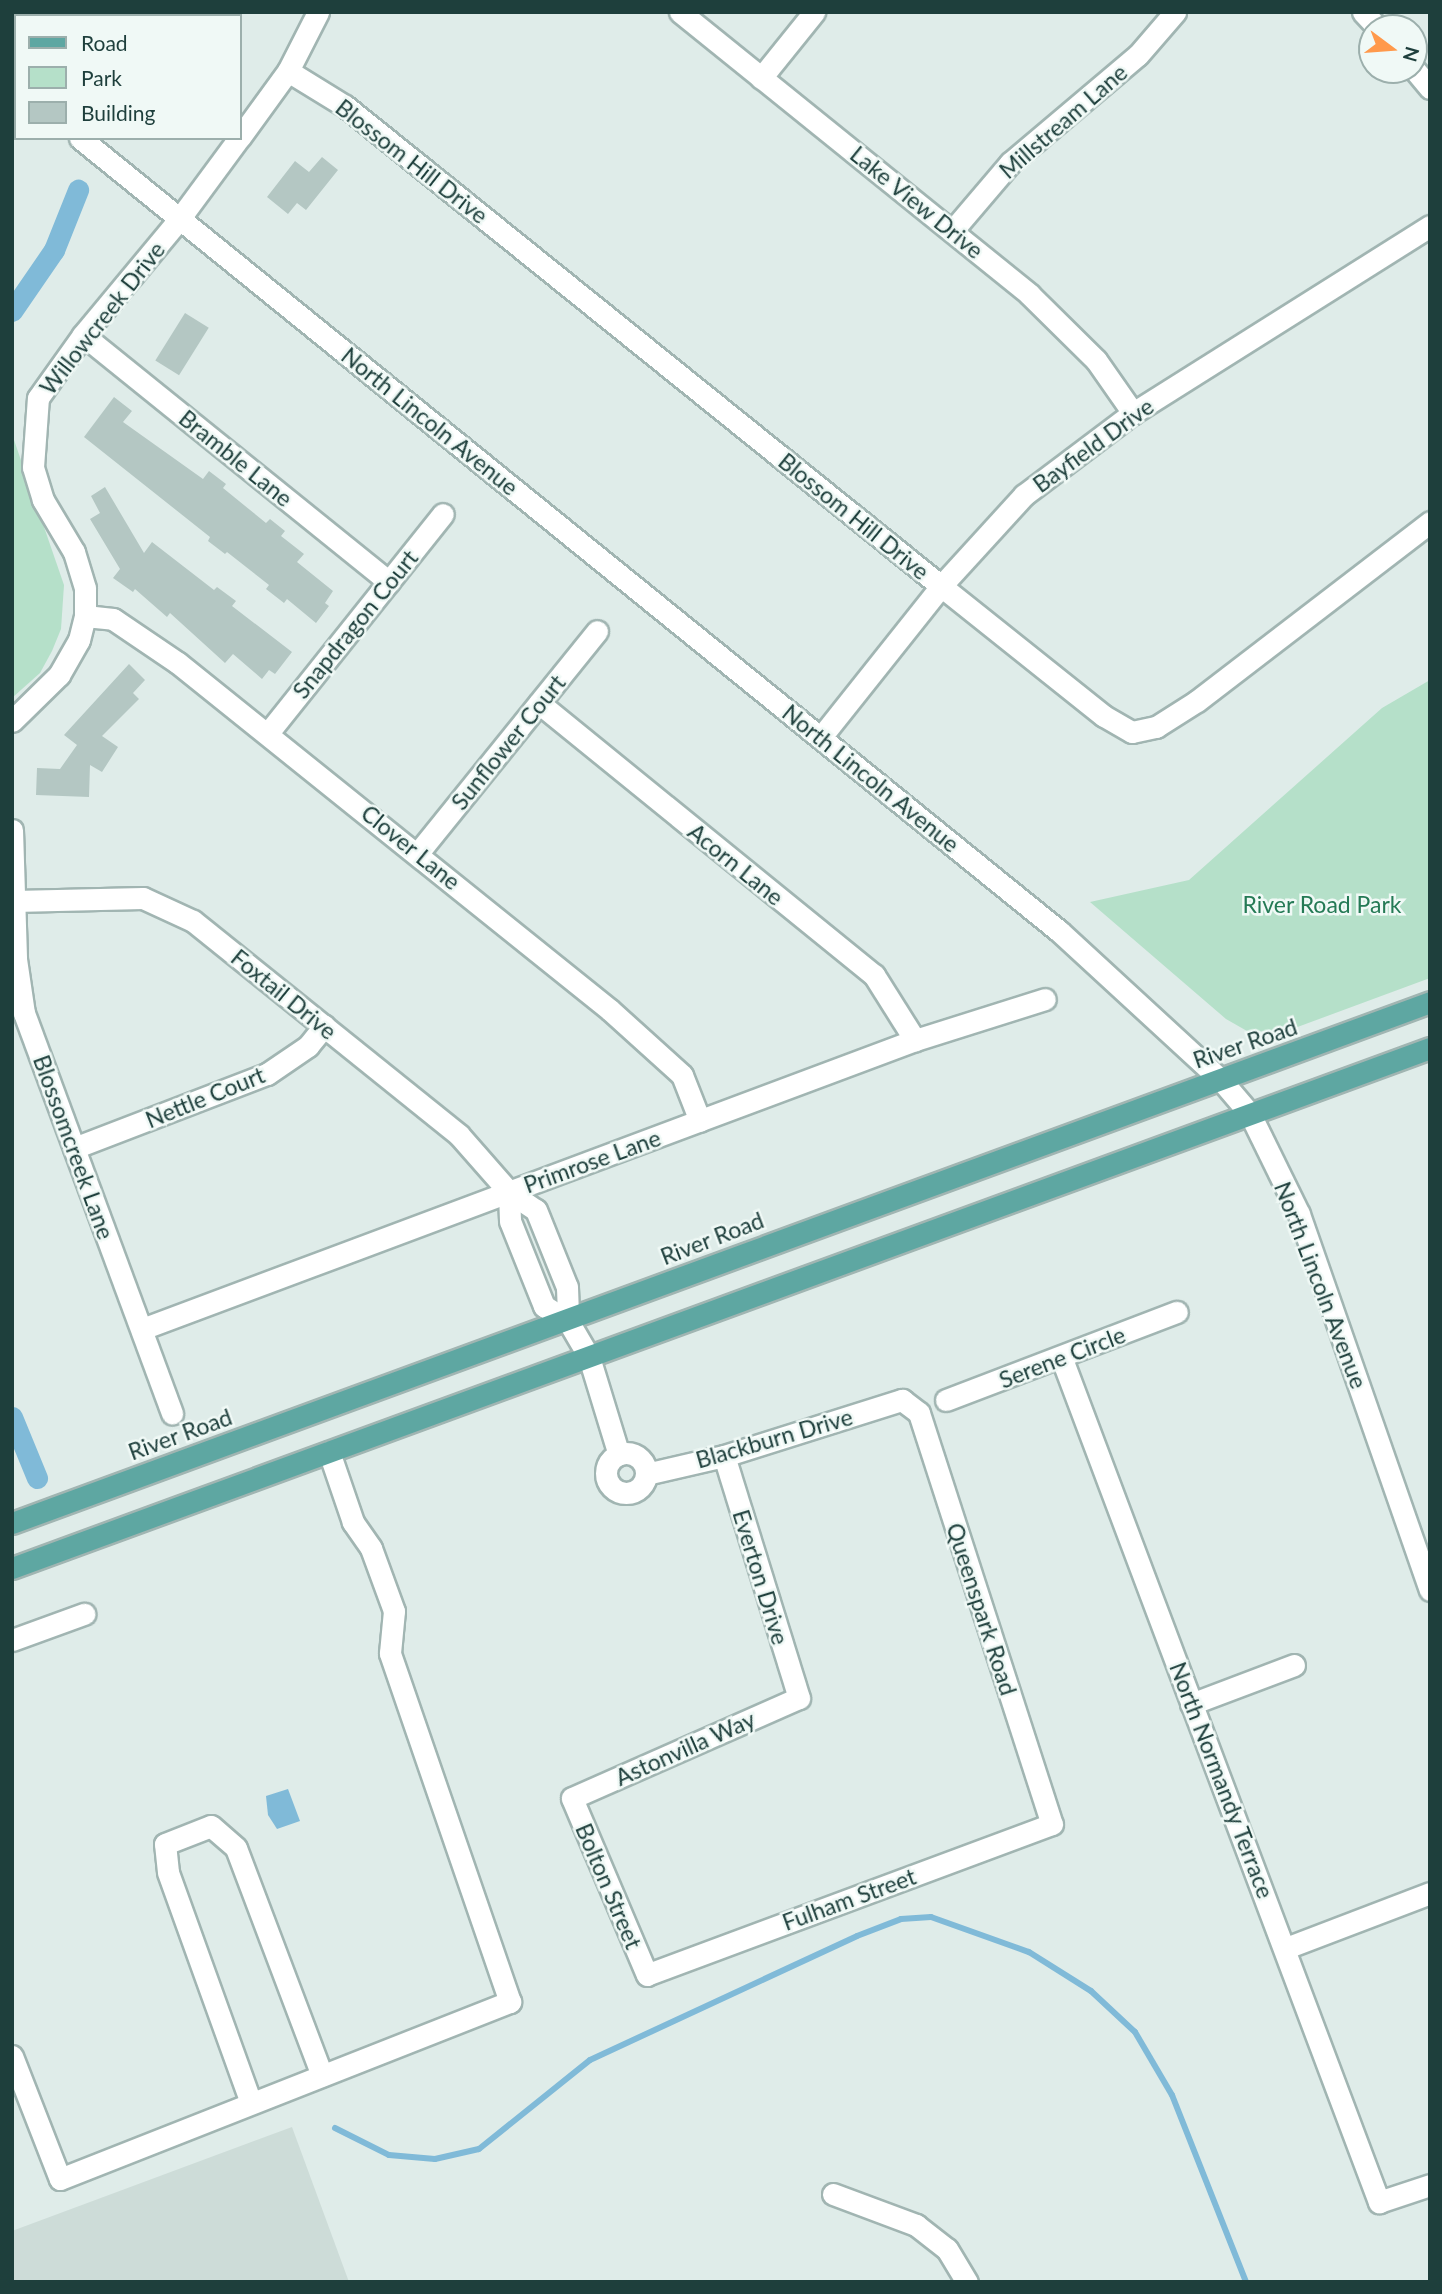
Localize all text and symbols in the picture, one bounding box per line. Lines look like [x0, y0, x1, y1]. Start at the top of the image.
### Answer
legend [14, 14, 242, 140]
north arrow [1358, 14, 1428, 84]
text: Road [81, 30, 128, 55]
text: N [1399, 44, 1425, 65]
street label: Millstream Lane [993, 58, 1133, 184]
text: Park [81, 65, 122, 90]
street label: Blossom Hill Drive [330, 93, 494, 229]
text: Building [81, 100, 156, 125]
street label: Lake View Drive [845, 140, 989, 264]
street label: Willowcreek Drive [34, 236, 170, 400]
street label: North Lincoln Avenue [336, 341, 524, 501]
street label: Bayfield Drive [1027, 392, 1159, 498]
street label: Bramble Lane [174, 404, 298, 512]
street label: Blossom Hill Drive [773, 447, 935, 585]
street label: Snapdragon Court [287, 544, 423, 704]
street label: Sunflower Court [445, 669, 571, 815]
street label: North Lincoln Avenue [777, 698, 965, 858]
street label: Clover Lane [356, 799, 466, 895]
street label: Acorn Lane [683, 817, 789, 911]
park label: River Road Park [1242, 890, 1402, 918]
street label: Foxtail Drive [226, 943, 342, 1045]
street label: River Road [1189, 1012, 1301, 1074]
street label: Blossomcreek Lane [28, 1051, 120, 1243]
street label: Nettle Court [141, 1061, 269, 1133]
street label: Primrose Lane [520, 1123, 664, 1199]
street label: North Lincoln Avenue [1269, 1177, 1373, 1393]
street label: River Road [656, 1206, 768, 1270]
street label: Serene Circle [995, 1320, 1129, 1394]
street label: River Road [124, 1402, 236, 1466]
street label: Blackburn Drive [692, 1402, 856, 1474]
street label: Everton Drive [727, 1506, 795, 1648]
street label: Queenspark Road [941, 1519, 1023, 1699]
street label: North Normandy Terrace [1164, 1657, 1280, 1903]
street label: Astonvilla Way [611, 1705, 759, 1791]
street label: Bolton Street [570, 1819, 648, 1953]
street label: Fulham Street [778, 1862, 920, 1936]

